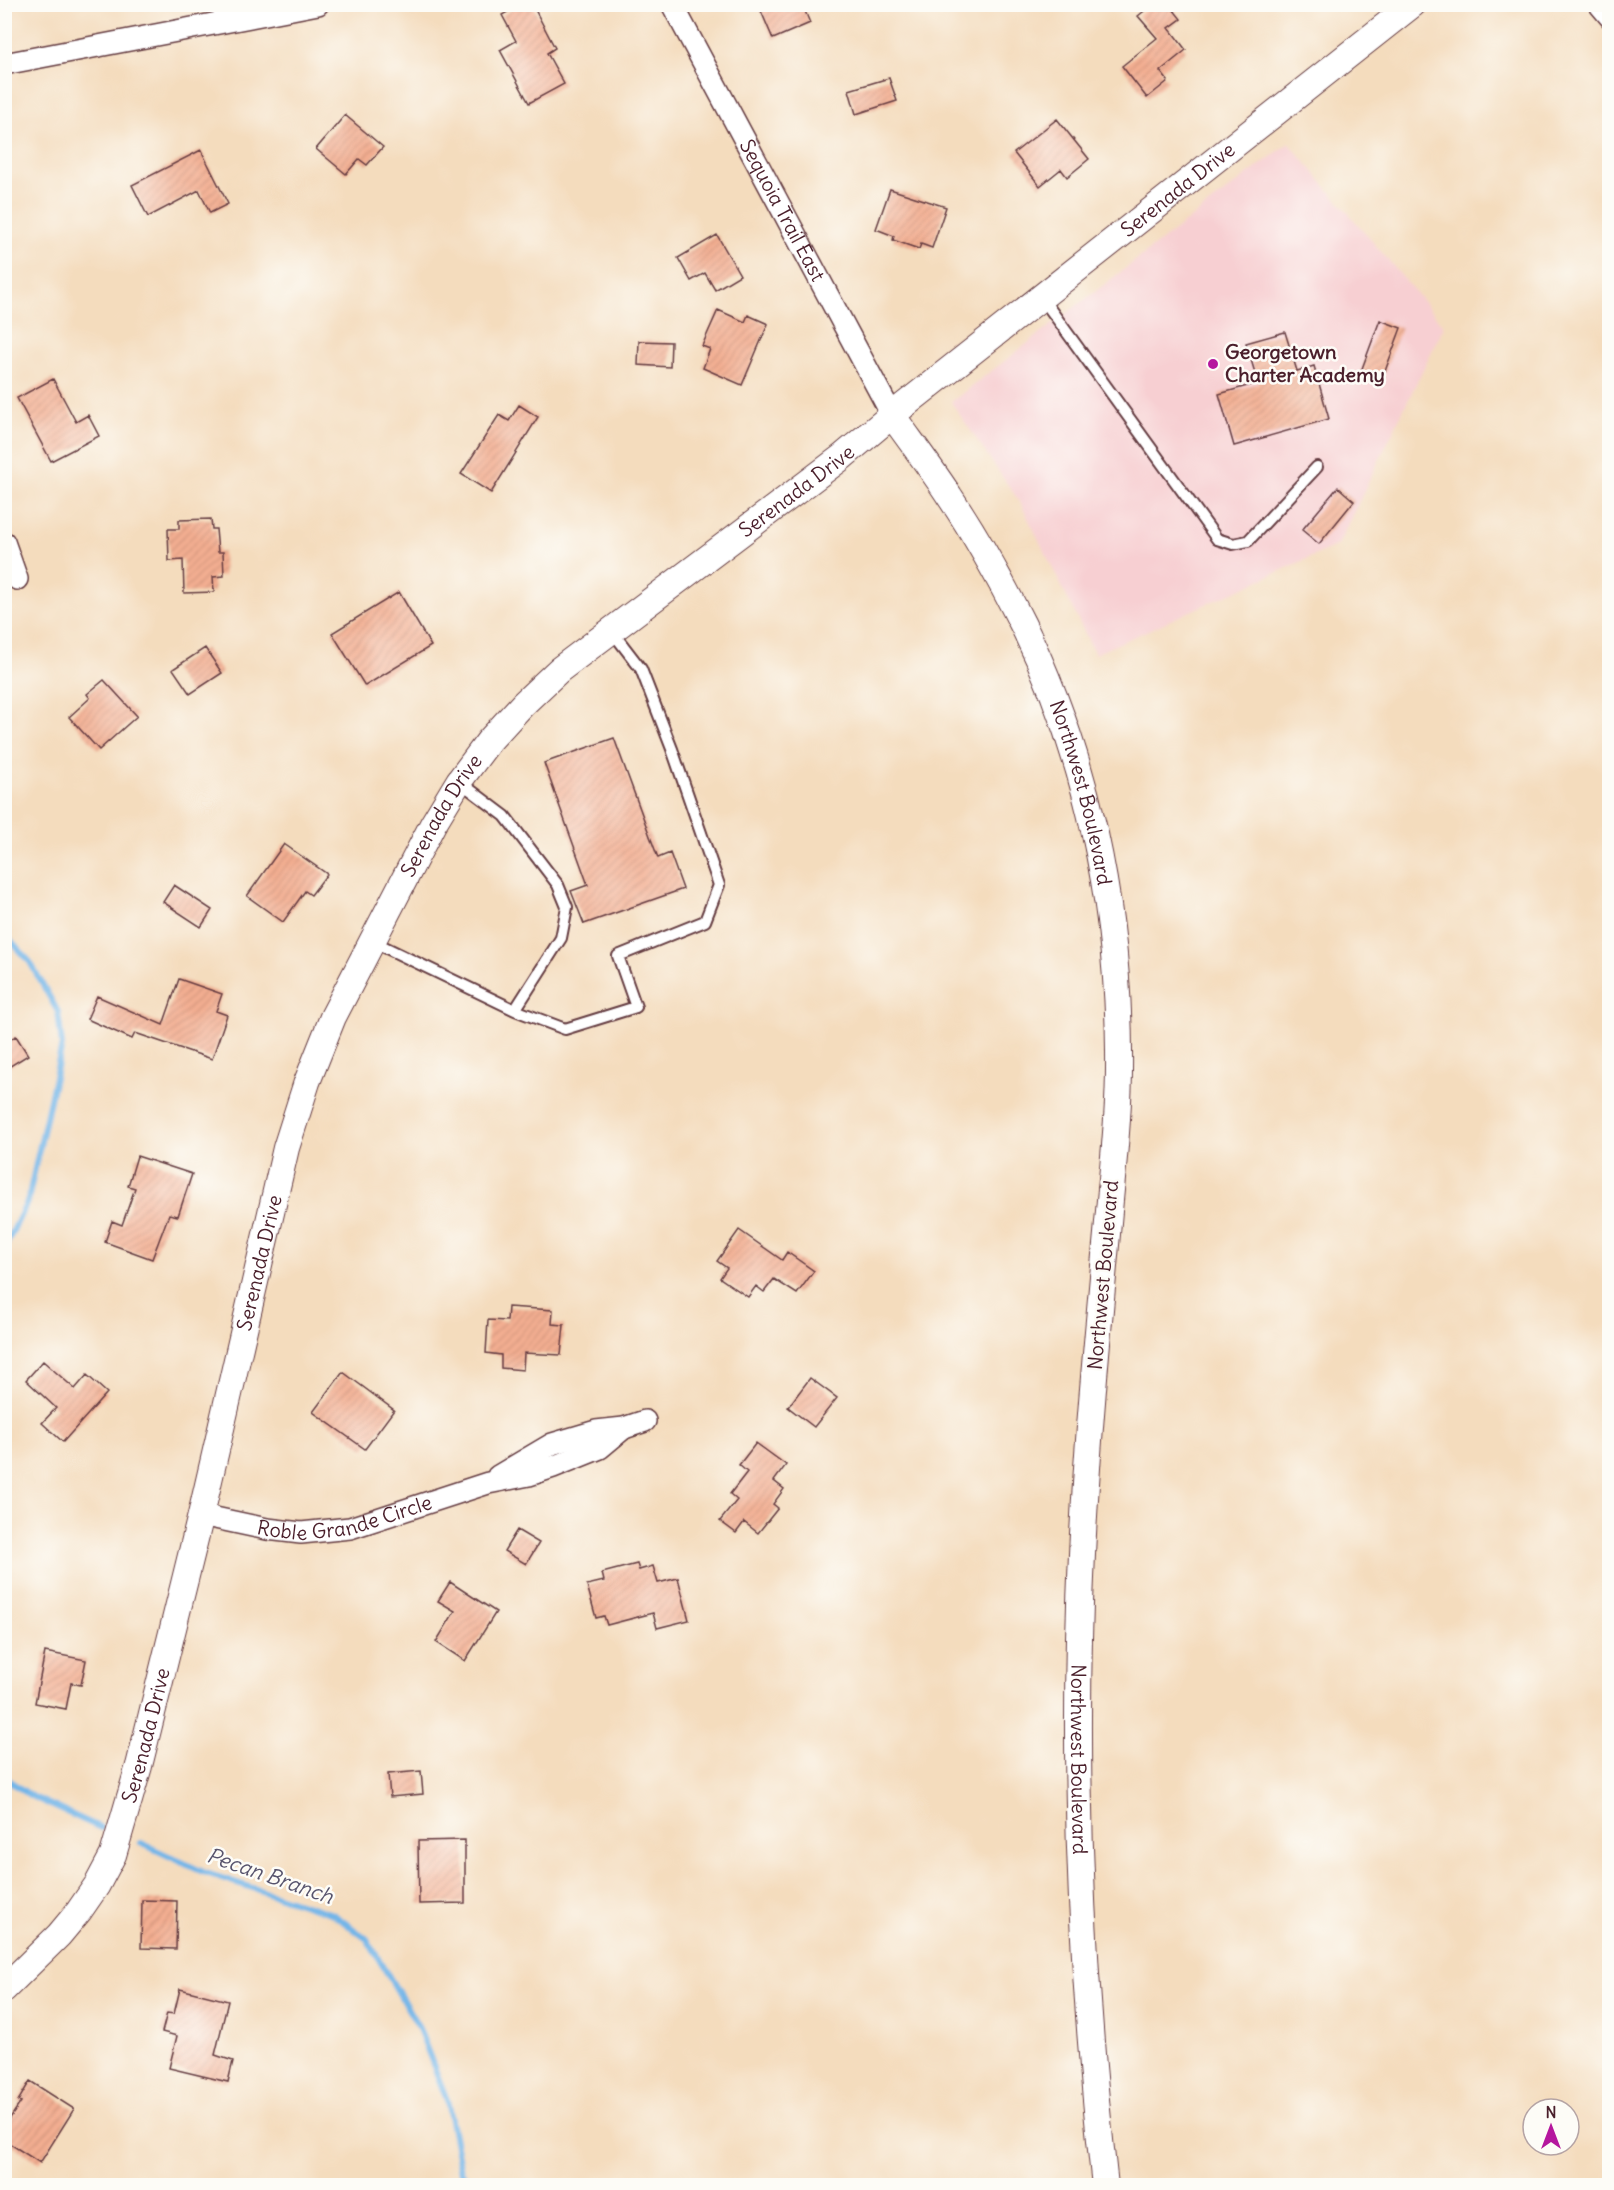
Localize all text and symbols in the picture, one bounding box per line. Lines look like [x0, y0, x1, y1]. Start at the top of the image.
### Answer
street label: Sequoia Trail East [735, 135, 831, 286]
street label: Serenada Drive [1115, 137, 1240, 242]
place label: Georgetown Charter Academy [1225, 339, 1385, 387]
marker: Georgetown Charter Academy [1206, 357, 1220, 371]
street label: Serenada Drive [734, 439, 859, 542]
street label: Northwest Boulevard [1045, 697, 1118, 887]
street label: Serenada Drive [395, 749, 487, 881]
street label: Northwest Boulevard [1082, 1179, 1123, 1371]
street label: Serenada Drive [231, 1192, 287, 1333]
street label: Roble Grande Circle [255, 1489, 435, 1545]
street label: Northwest Boulevard [1066, 1664, 1093, 1855]
street label: Serenada Drive [116, 1665, 175, 1806]
water label: Pecan Branch [203, 1841, 338, 1910]
north arrow [1521, 2097, 1581, 2157]
text: N [1545, 2102, 1557, 2122]

